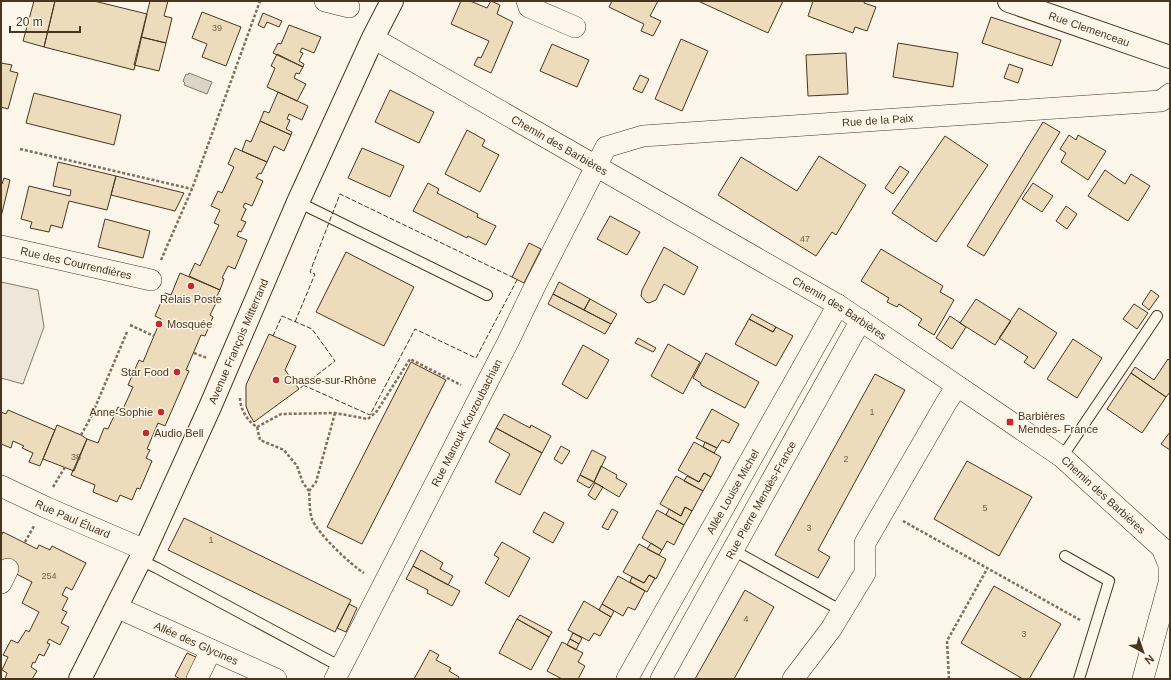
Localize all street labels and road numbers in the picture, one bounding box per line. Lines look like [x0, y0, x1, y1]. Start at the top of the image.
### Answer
street label: Rue Clemenceau [1047, 9, 1131, 49]
street label: Rue de la Paix [842, 112, 914, 129]
street label: Chemin des Barbières [509, 113, 610, 178]
street label: Rue des Courrendières [19, 245, 133, 282]
street label: Chemin des Barbières [790, 274, 889, 342]
street label: Avenue François Mitterrand [206, 277, 270, 406]
street label: Rue Manouk Kouzoubachian [429, 357, 504, 488]
street label: Rue Pierre Mendès-France [723, 439, 798, 561]
street label: Allée Louise Michel [704, 447, 761, 536]
street label: Chemin des Barbières [1059, 454, 1148, 536]
street label: Rue Paul Éluard [34, 497, 112, 540]
street label: Allée des Glycines [152, 619, 240, 667]

